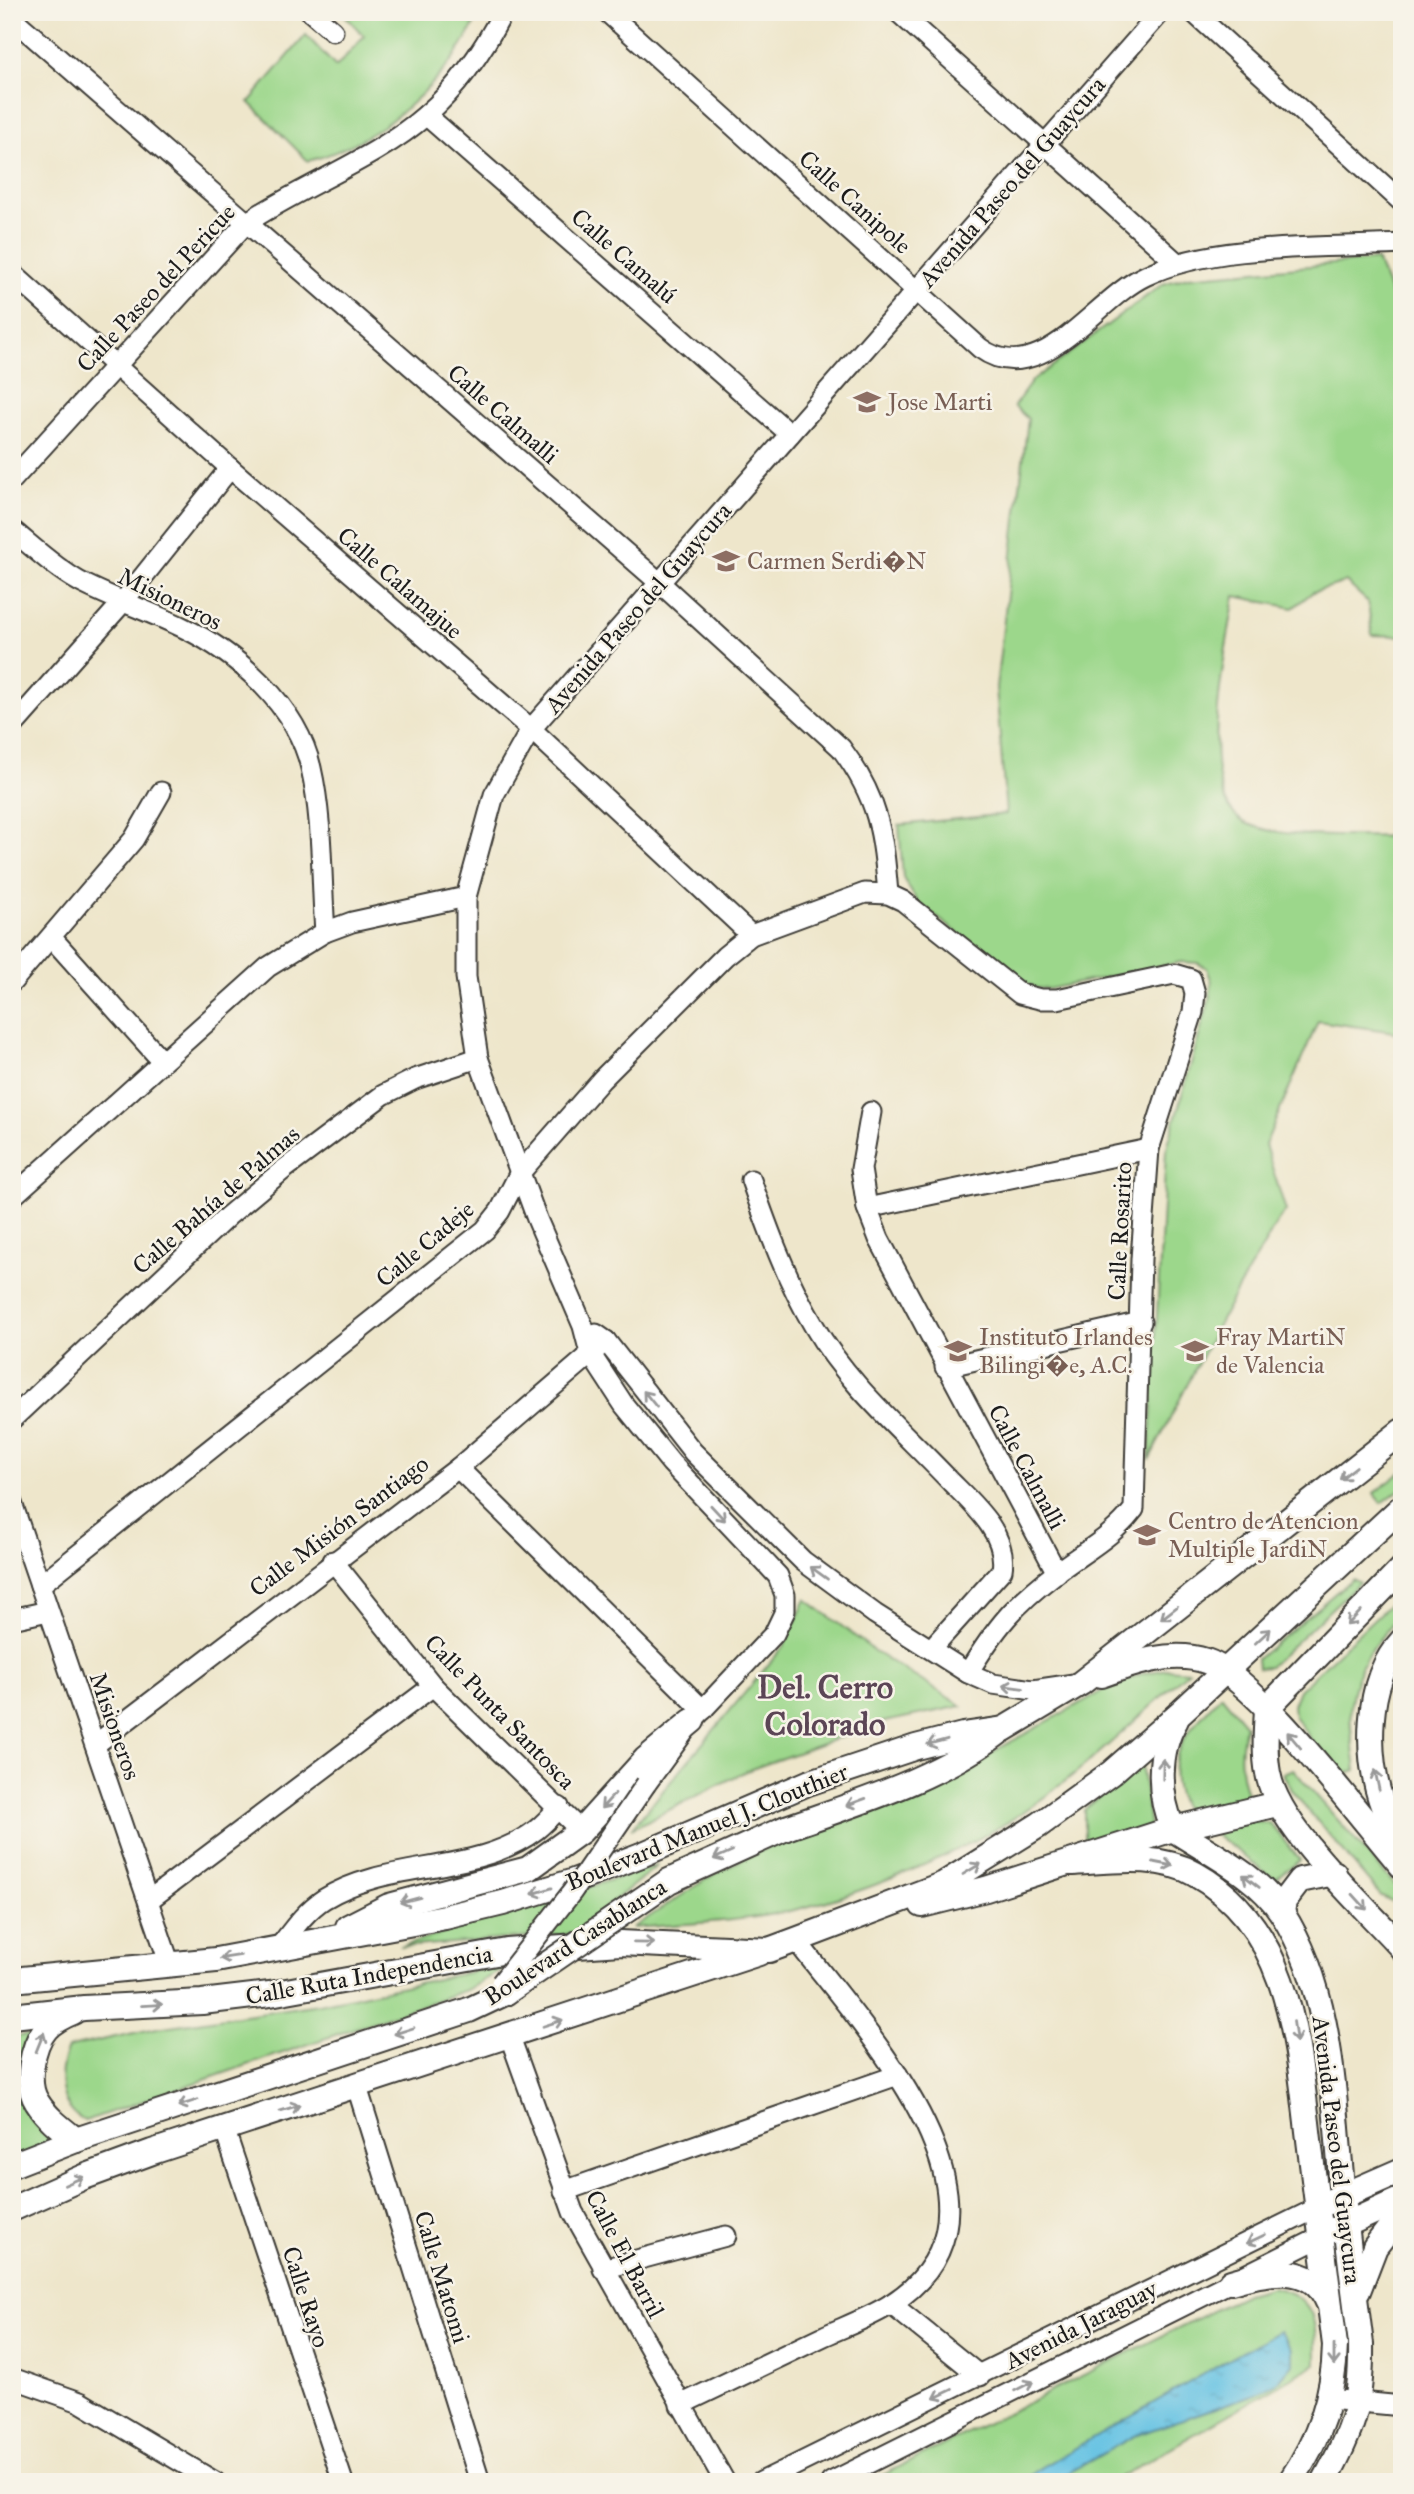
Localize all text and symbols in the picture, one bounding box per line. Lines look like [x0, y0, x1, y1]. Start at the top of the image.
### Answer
street label: Avenida Paseo del Guaycura [911, 70, 1112, 294]
street label: Calle Canipole [792, 144, 918, 260]
street label: Calle Paseo del Pericue [70, 198, 242, 378]
street label: Calle Camalú [565, 202, 683, 310]
street label: Calle Calmalli [441, 358, 565, 471]
school or university icon: Jose Marti [852, 387, 882, 417]
place label: Jose Marti [885, 387, 993, 417]
street label: Avenida Paseo del Guaycura [537, 496, 738, 720]
street label: Calle Calamajue [331, 520, 469, 646]
school or university icon: Carmen Serdi�N [711, 546, 741, 576]
place label: Carmen Serdi�N [747, 546, 926, 576]
street label: Misioneros [113, 561, 227, 637]
street label: Calle Bahía de Palmas [126, 1119, 306, 1281]
street label: Calle Rosarito [1101, 1161, 1139, 1301]
street label: Calle Cadeje [370, 1194, 480, 1294]
place label: Instituto Irlandes Bilingi�e, A.C. [979, 1322, 1153, 1380]
place label: Fray MartiN de Valencia [1216, 1322, 1346, 1380]
school or university icon: Instituto Irlandes Bilingi�e, A.C. [943, 1336, 973, 1366]
school or university icon: Fray MartiN de Valencia [1180, 1336, 1210, 1366]
one-way arrow [642, 1391, 657, 1409]
street label: Calle Calmalli [981, 1399, 1073, 1535]
street label: Calle Misión Santiago [243, 1449, 435, 1603]
one-way arrow [1339, 1465, 1357, 1480]
one-way arrow [710, 1504, 727, 1521]
place label: Centro de Atencion Multiple JardiN [1168, 1506, 1359, 1564]
school or university icon: Centro de Atencion Multiple JardiN [1132, 1520, 1162, 1550]
one-way arrow [810, 1566, 829, 1580]
one-way arrow [1160, 1605, 1178, 1620]
one-way arrow [1346, 1610, 1363, 1627]
one-way arrow [1254, 1627, 1271, 1644]
street label: Calle Punta Santosca [418, 1628, 582, 1797]
street label: Misioneros [83, 1668, 147, 1784]
district label: Del. Cerro Colorado [757, 1668, 893, 1744]
one-way arrow [1003, 1681, 1025, 1694]
one-way arrow [1286, 1731, 1302, 1749]
one-way arrow [926, 1736, 948, 1749]
street label: Boulevard Manuel J. Clouthier [562, 1757, 852, 1897]
one-way arrow [1156, 1757, 1170, 1780]
one-way arrow [1370, 1769, 1384, 1792]
one-way arrow [600, 1792, 616, 1810]
one-way arrow [846, 1797, 868, 1810]
one-way arrow [713, 1849, 734, 1862]
one-way arrow [1151, 1858, 1174, 1872]
one-way arrow [961, 1862, 981, 1876]
street label: Boulevard Casablanca [478, 1871, 673, 2012]
one-way arrow [1242, 1874, 1260, 1889]
one-way arrow [531, 1886, 553, 1899]
one-way arrow [1351, 1893, 1368, 1910]
one-way arrow [399, 1894, 422, 1907]
one-way arrow [632, 1936, 655, 1950]
street label: Calle Ruta Independencia [243, 1938, 496, 2011]
one-way arrow [219, 1951, 242, 1964]
one-way arrow [140, 1998, 163, 2011]
street label: Avenida Paseo del Guaycura [1306, 2013, 1368, 2287]
one-way arrow [541, 2016, 563, 2028]
one-way arrow [1289, 2020, 1302, 2043]
one-way arrow [393, 2025, 415, 2038]
one-way arrow [34, 2032, 47, 2054]
one-way arrow [177, 2097, 199, 2110]
one-way arrow [278, 2100, 300, 2113]
one-way arrow [63, 2174, 85, 2187]
street label: Calle El Barril [579, 2185, 671, 2324]
street label: Calle Matomi [408, 2207, 476, 2347]
one-way arrow [1246, 2232, 1267, 2246]
street label: Calle Rayo [276, 2243, 336, 2351]
street label: Avenida Jaraguay [999, 2273, 1163, 2377]
one-way arrow [1327, 2343, 1341, 2366]
one-way arrow [1013, 2379, 1034, 2392]
one-way arrow [933, 2388, 954, 2402]

